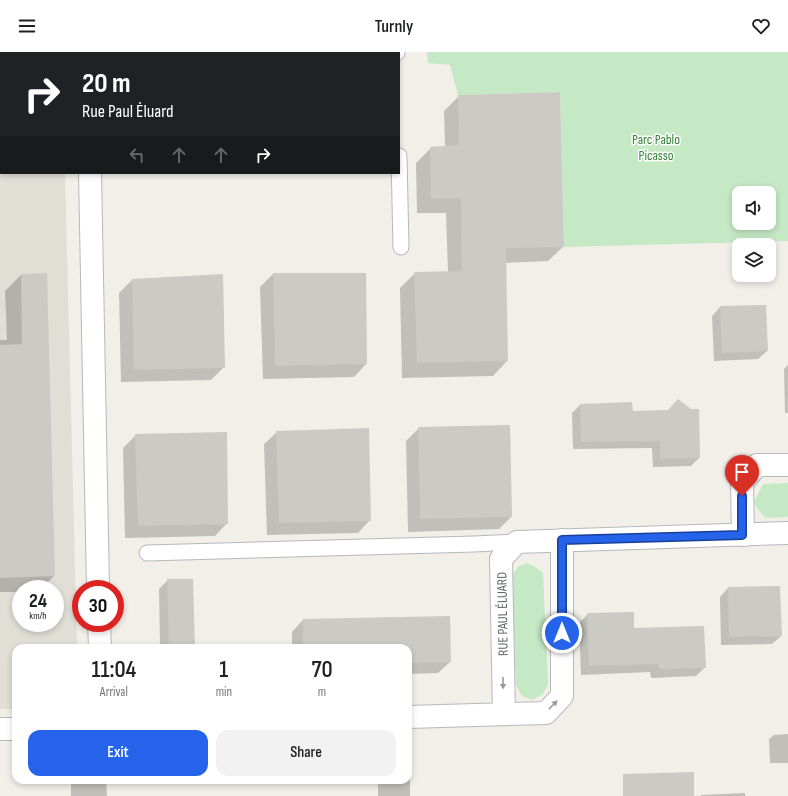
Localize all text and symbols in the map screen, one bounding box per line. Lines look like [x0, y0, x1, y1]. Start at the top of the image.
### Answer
icon: menu [16, 15, 38, 37]
icon: heart [750, 15, 772, 37]
text: Turnly [375, 16, 413, 37]
text: 20 m [82, 67, 131, 100]
icon: right [16, 68, 68, 120]
text: Rue Paul Éluard [82, 101, 174, 122]
park label: Parc Pablo Picasso [632, 131, 680, 164]
icon: left [126, 144, 148, 166]
icon: ahead [168, 144, 190, 166]
icon: ahead [210, 144, 232, 166]
icon: right [252, 144, 274, 166]
map controls [732, 186, 776, 282]
button: sound [732, 186, 776, 230]
button: layers [732, 238, 776, 282]
pin [725, 455, 759, 496]
icon: arrive [731, 461, 753, 483]
street label: RUE PAUL ÉLUARD [493, 572, 512, 656]
speed limit sign: 30 [72, 580, 124, 632]
text: 24 [29, 589, 47, 613]
text: km/h [29, 610, 47, 622]
position arrow [541, 612, 583, 654]
text: 11:04 [91, 655, 136, 684]
text: 1 [219, 655, 228, 684]
text: 70 [311, 655, 333, 684]
one-way arrow [500, 677, 506, 690]
text: Arrival [100, 684, 128, 700]
text: min [216, 684, 232, 700]
text: m [318, 684, 326, 700]
one-way arrow [549, 700, 558, 710]
button: Exit [28, 730, 208, 776]
button: Share [216, 730, 396, 776]

